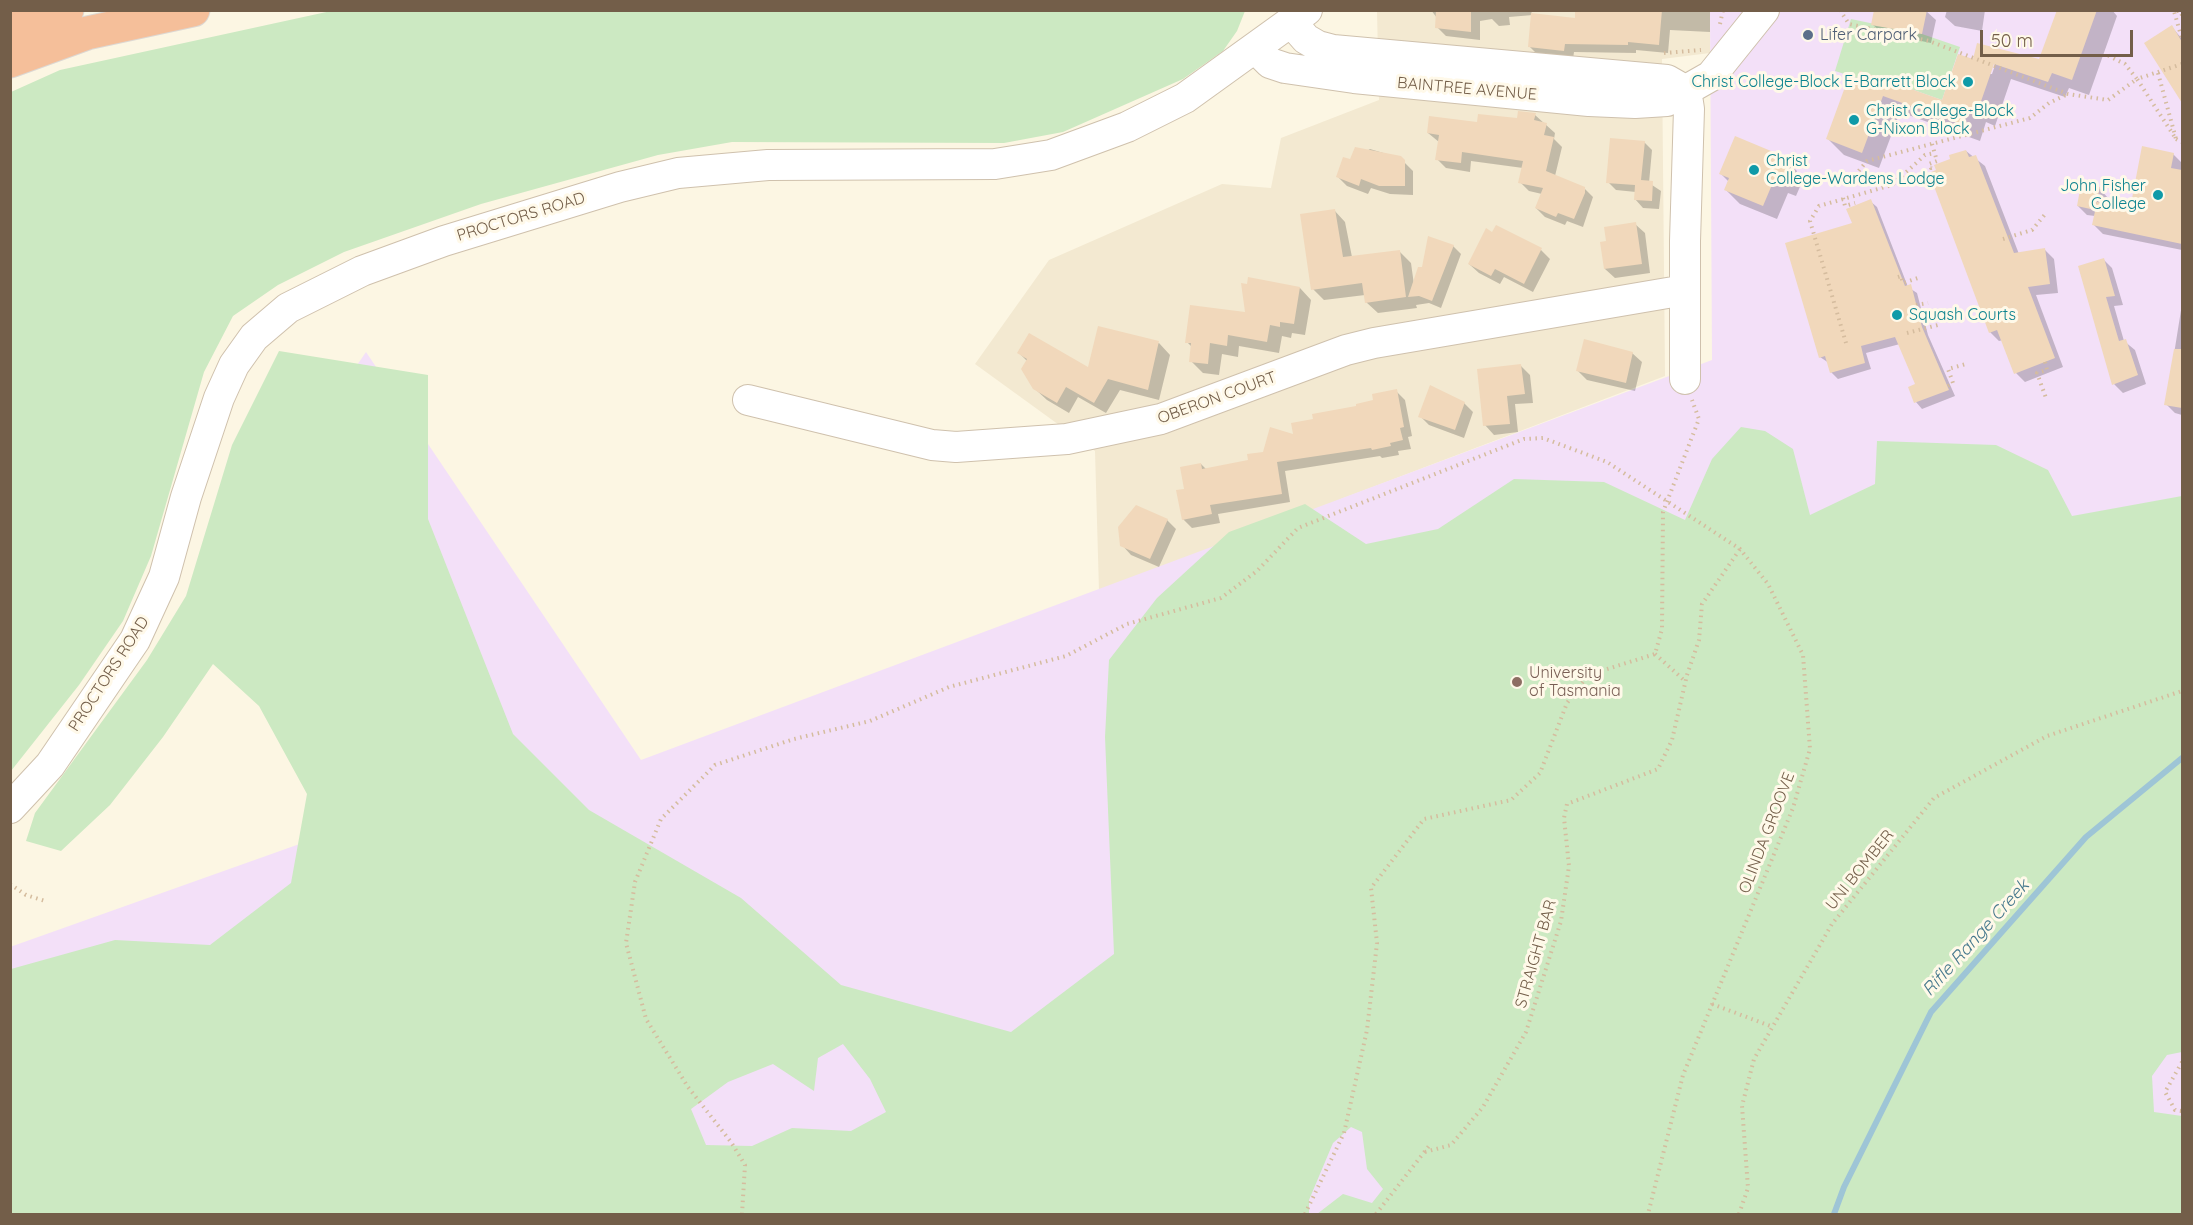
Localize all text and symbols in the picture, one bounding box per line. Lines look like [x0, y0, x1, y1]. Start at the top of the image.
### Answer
scale bar [1983, 18, 2136, 56]
place label: Lifer Carpark [1820, 25, 1917, 45]
marker: Lifer Carpark [1801, 28, 1815, 42]
text: 50 m [1991, 29, 2033, 52]
place label: Christ College-Block E-Barrett Block [1692, 72, 1956, 92]
street label: BAINTREE AVENUE [1396, 73, 1538, 105]
marker: Christ College-Block E-Barrett Block [1961, 75, 1975, 89]
place label: Christ College-Block G-Nixon Block [1866, 101, 2014, 139]
marker: Christ College-Block G-Nixon Block [1847, 113, 1861, 127]
place label: Christ College-Wardens Lodge [1766, 151, 1944, 189]
marker: Christ College-Wardens Lodge [1747, 163, 1761, 177]
place label: John Fisher College [2060, 176, 2146, 214]
street label: PROCTORS ROAD [455, 188, 587, 246]
marker: John Fisher College [2151, 188, 2165, 202]
place label: Squash Courts [1909, 305, 2016, 325]
marker: Squash Courts [1890, 308, 1904, 322]
street label: OBERON COURT [1155, 368, 1279, 428]
street label: PROCTORS ROAD [65, 613, 153, 735]
place label: University of Tasmania [1529, 663, 1621, 701]
marker: University of Tasmania [1510, 675, 1524, 689]
street label: OLINDA GROOVE [1735, 770, 1799, 896]
street label: UNI BOMBER [1822, 826, 1898, 914]
water label: Rifle Range Creek [1918, 875, 2034, 1001]
street label: STRAIGHT BAR [1511, 898, 1561, 1010]

